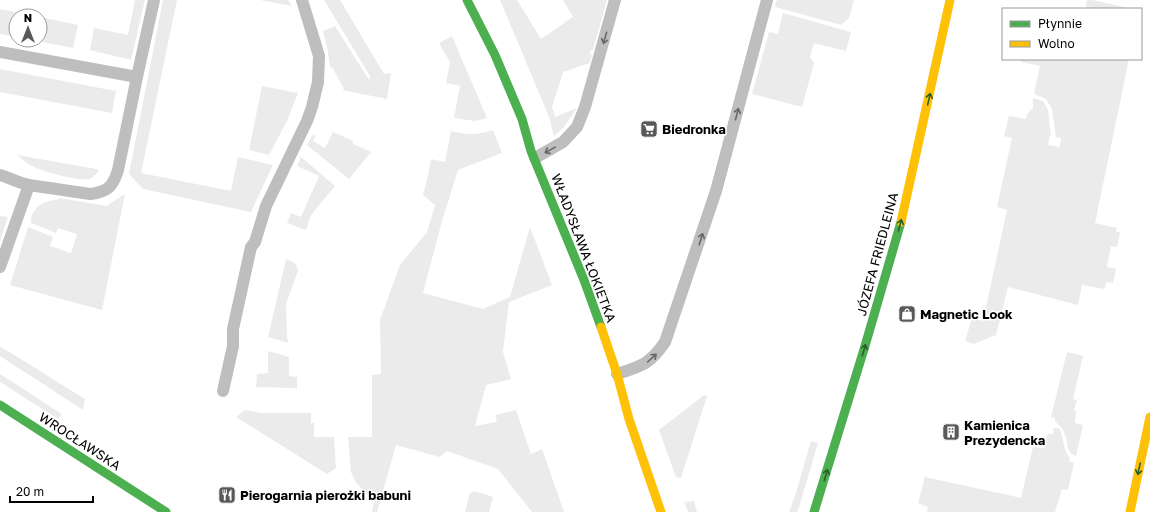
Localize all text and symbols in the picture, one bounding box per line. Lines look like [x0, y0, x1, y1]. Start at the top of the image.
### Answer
north arrow [8, 8, 48, 48]
legend [1002, 8, 1142, 60]
text: N [24, 11, 32, 24]
text: Płynnie [1038, 16, 1082, 31]
one-way arrow [601, 31, 608, 44]
text: Wolno [1038, 36, 1075, 51]
one-way arrow [925, 93, 933, 106]
one-way arrow [734, 108, 741, 121]
supermarket icon: Biedronka [639, 119, 659, 139]
place label: Biedronka [662, 121, 726, 137]
one-way arrow [544, 147, 556, 155]
street label: WŁADYSŁAWA ŁOKIETKA [548, 171, 620, 325]
street label: JÓZEFA FRIEDLEINA [853, 190, 901, 317]
one-way arrow [897, 219, 904, 232]
one-way arrow [697, 233, 705, 245]
shop icon: Magnetic Look [897, 304, 917, 324]
place label: Magnetic Look [920, 306, 1013, 322]
one-way arrow [861, 344, 868, 357]
one-way arrow [647, 354, 657, 363]
street label: WROCŁAWSKA [36, 409, 124, 474]
place label: Kamienica Prezydencka [964, 417, 1046, 448]
building icon: Kamienica Prezydencka [941, 422, 961, 442]
one-way arrow [1134, 462, 1142, 475]
one-way arrow [823, 468, 830, 481]
scale bar [10, 478, 93, 504]
text: 20 m [16, 484, 44, 499]
restaurant icon: Pierogarnia pierożki babuni [217, 485, 237, 505]
place label: Pierogarnia pierożki babuni [240, 487, 411, 503]

